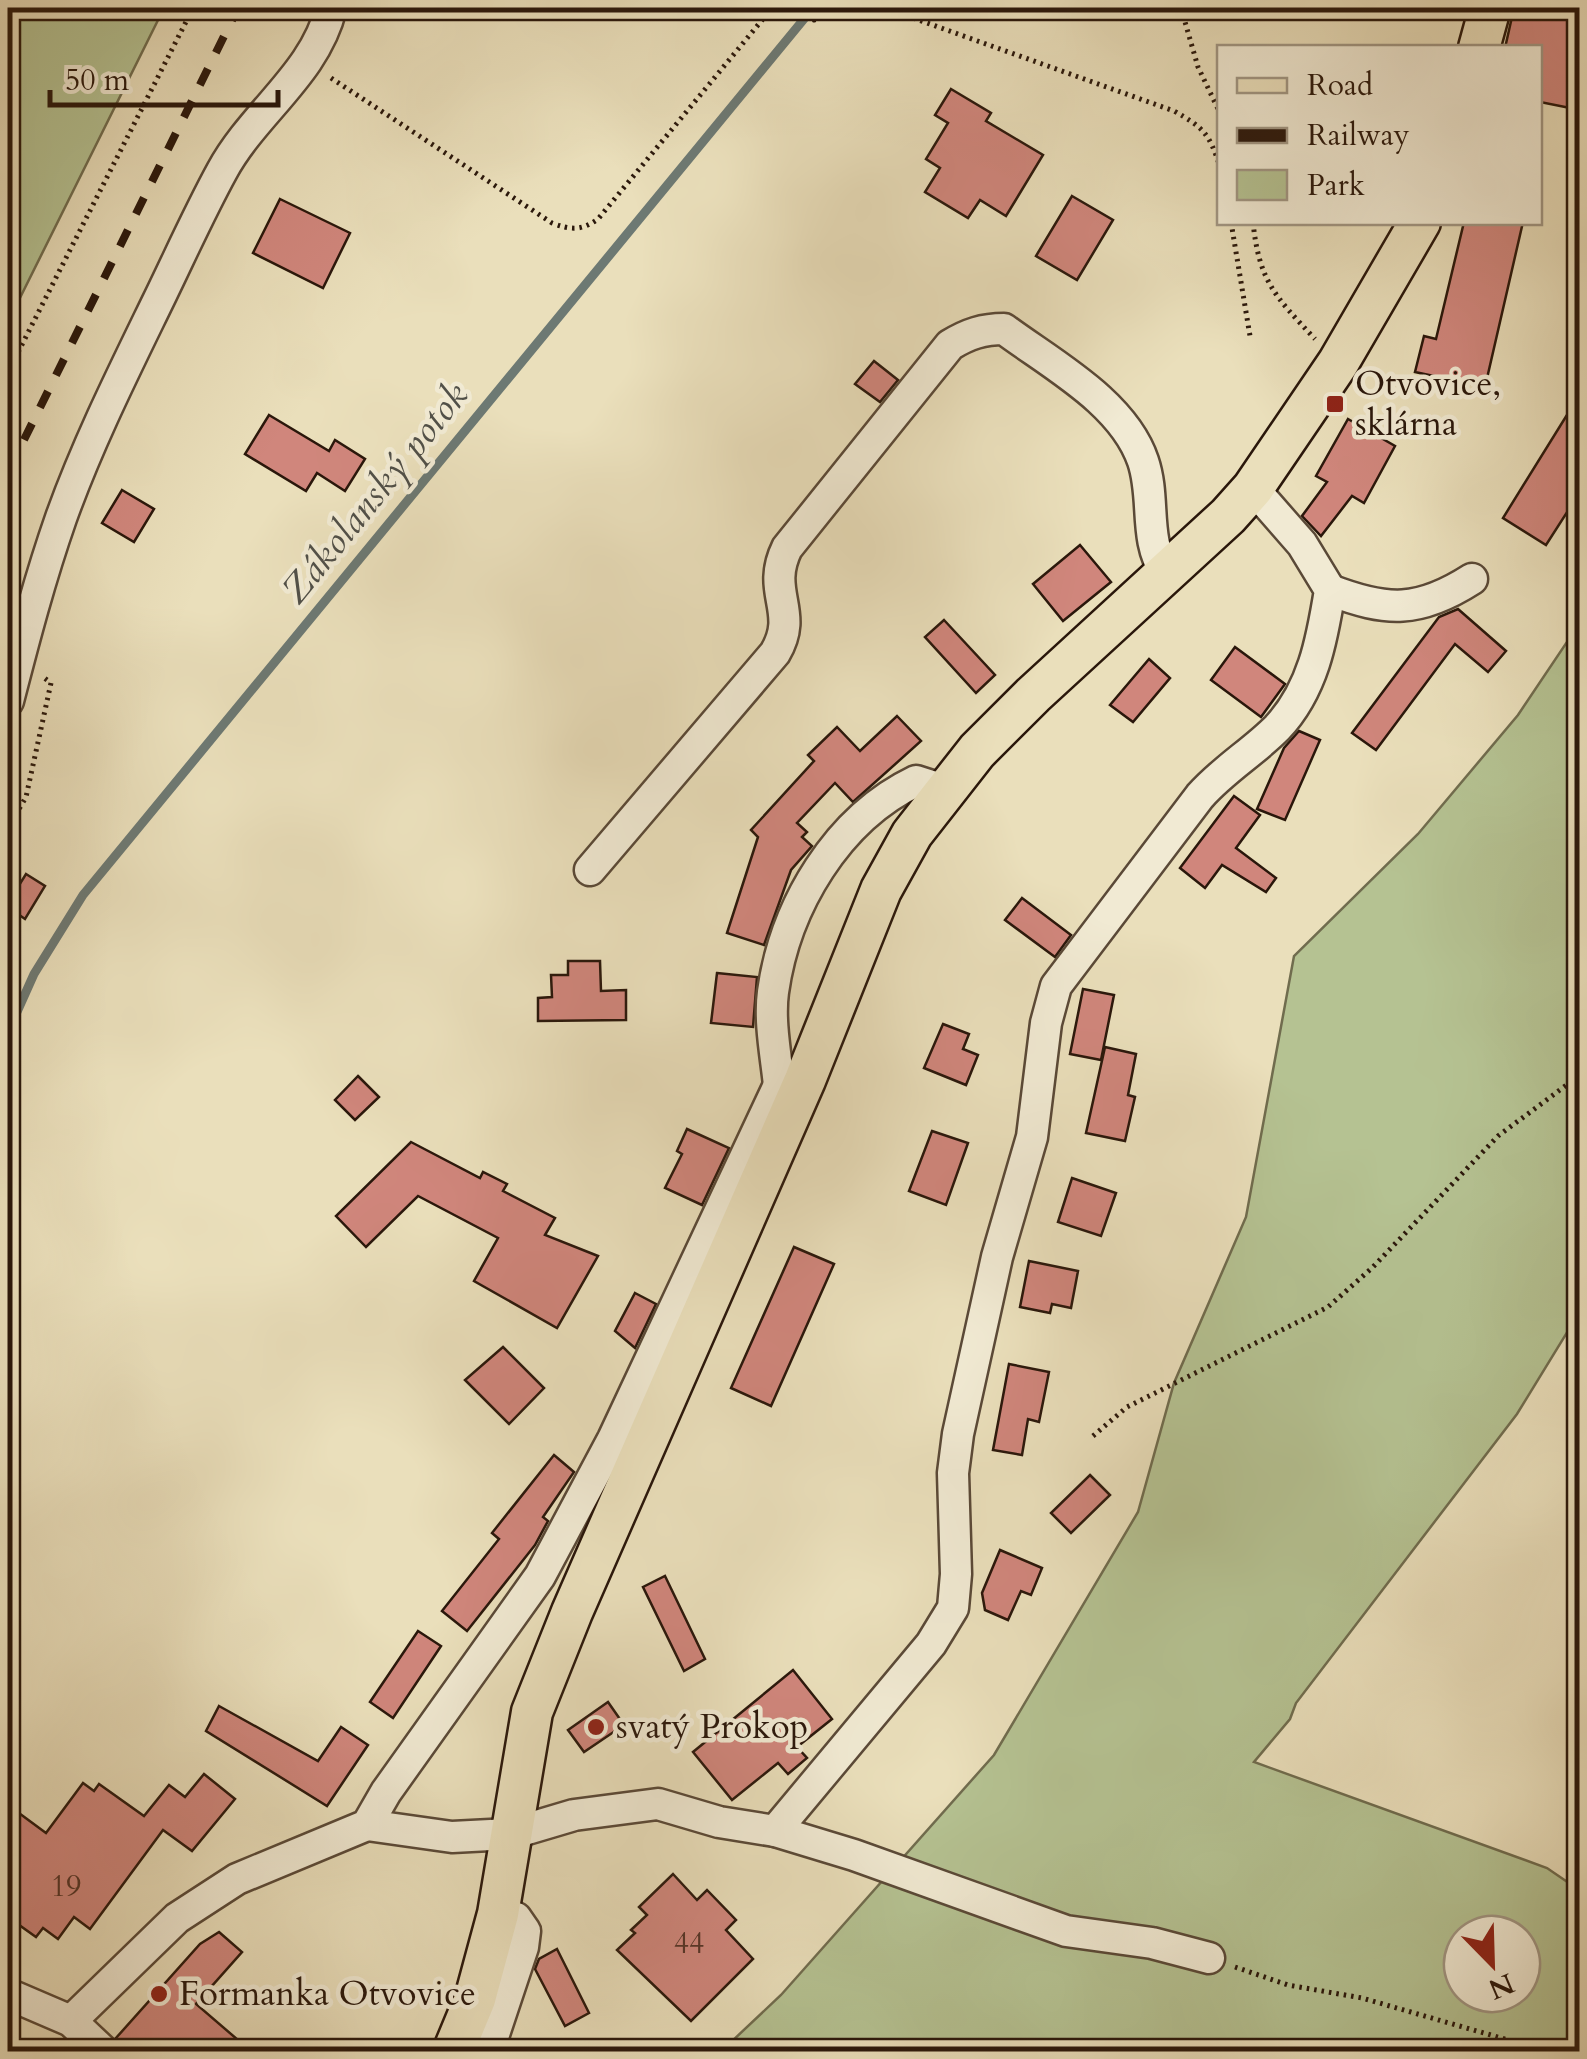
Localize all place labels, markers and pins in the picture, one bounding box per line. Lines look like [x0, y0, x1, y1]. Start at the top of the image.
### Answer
place label: Otvovice, sklárna [1355, 360, 1501, 448]
marker: Otvovice, sklárna [1324, 393, 1346, 415]
place label: svatý Prokop [616, 1703, 808, 1751]
marker: svatý Prokop [585, 1716, 607, 1738]
place label: Formanka Otvovice [179, 1970, 476, 2018]
marker: Formanka Otvovice [148, 1983, 170, 2005]

